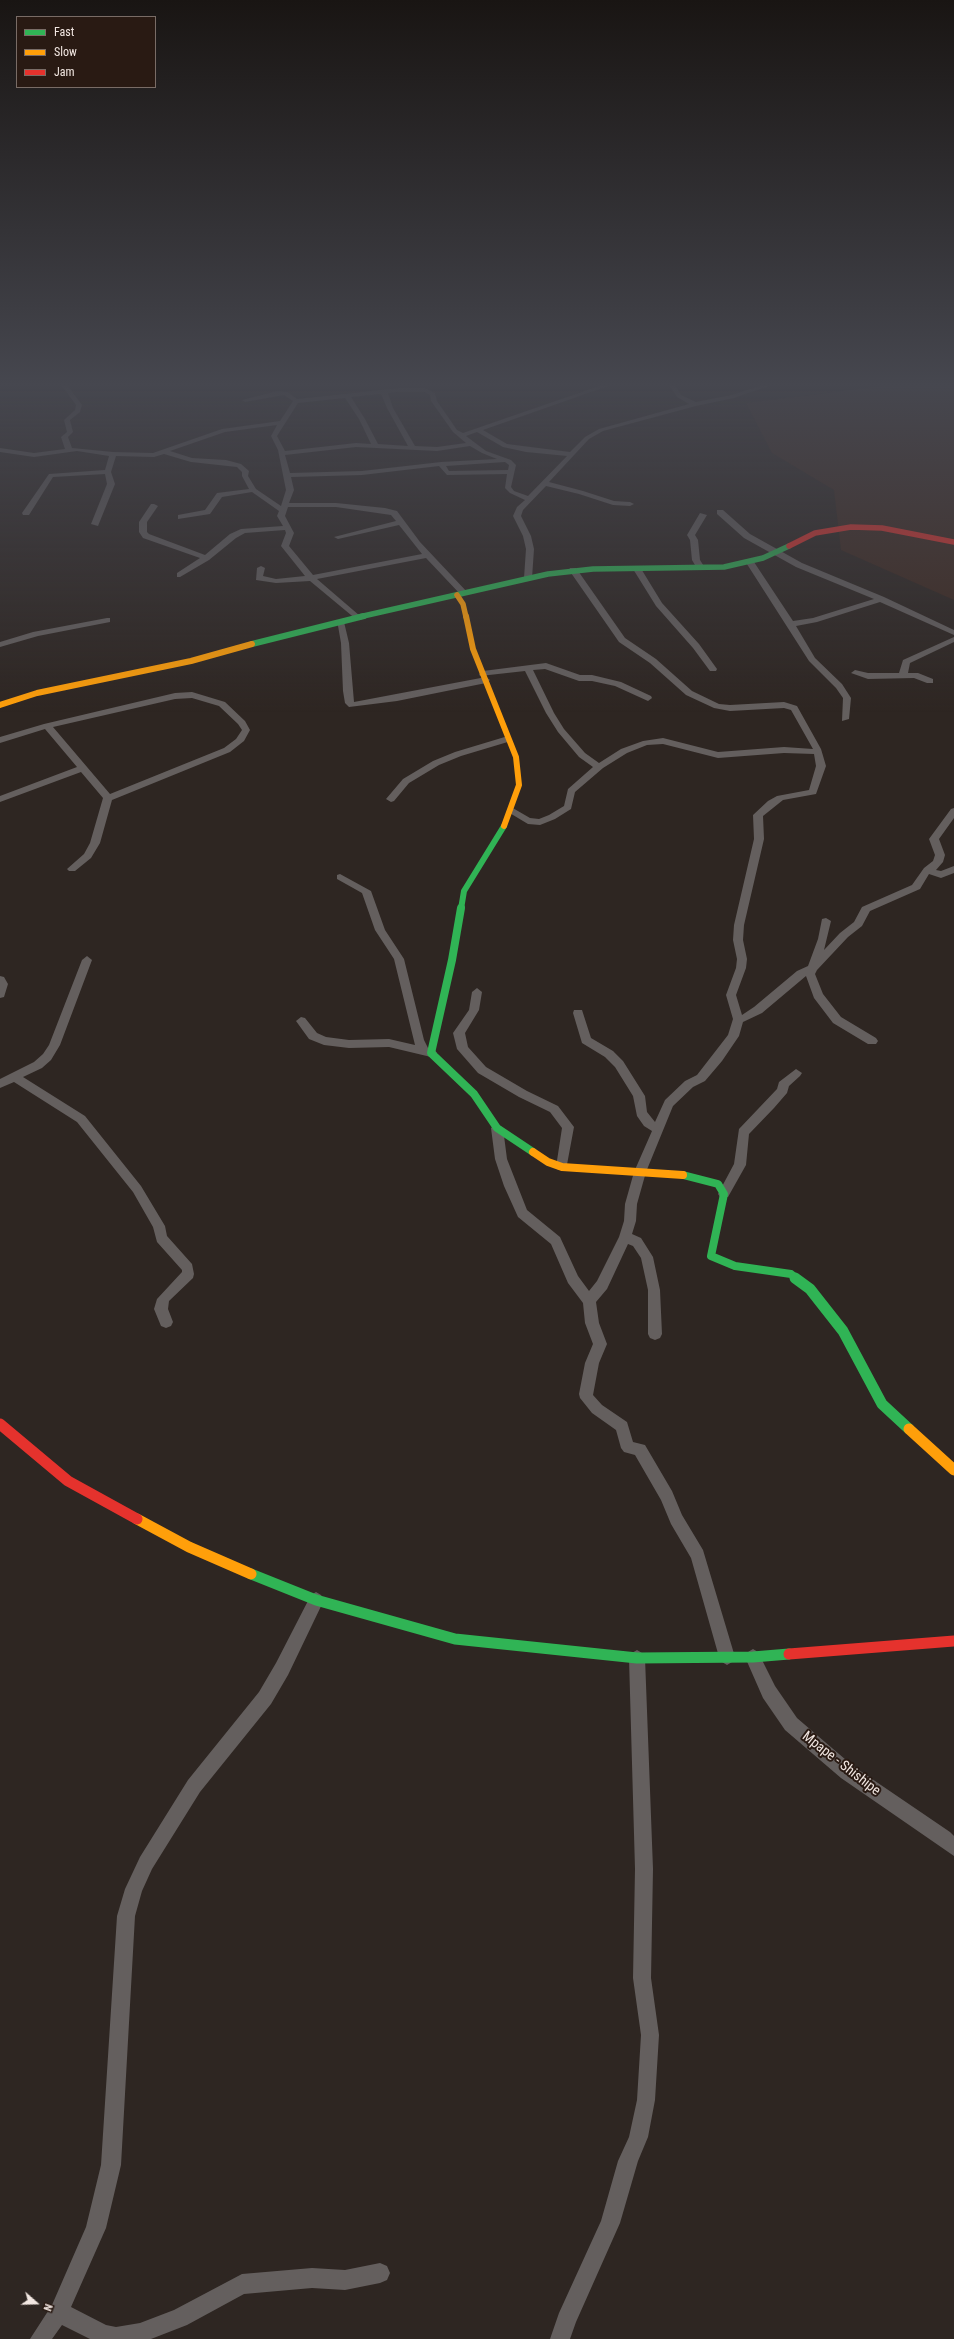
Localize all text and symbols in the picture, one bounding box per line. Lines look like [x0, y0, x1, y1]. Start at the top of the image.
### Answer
legend [16, 16, 156, 88]
text: Fast [54, 25, 74, 39]
text: Slow [54, 45, 77, 59]
text: Jam [54, 65, 75, 79]
street label: Mpape - Shishipe [799, 1728, 883, 1800]
north arrow [16, 2283, 56, 2323]
text: N [40, 2302, 55, 2313]

